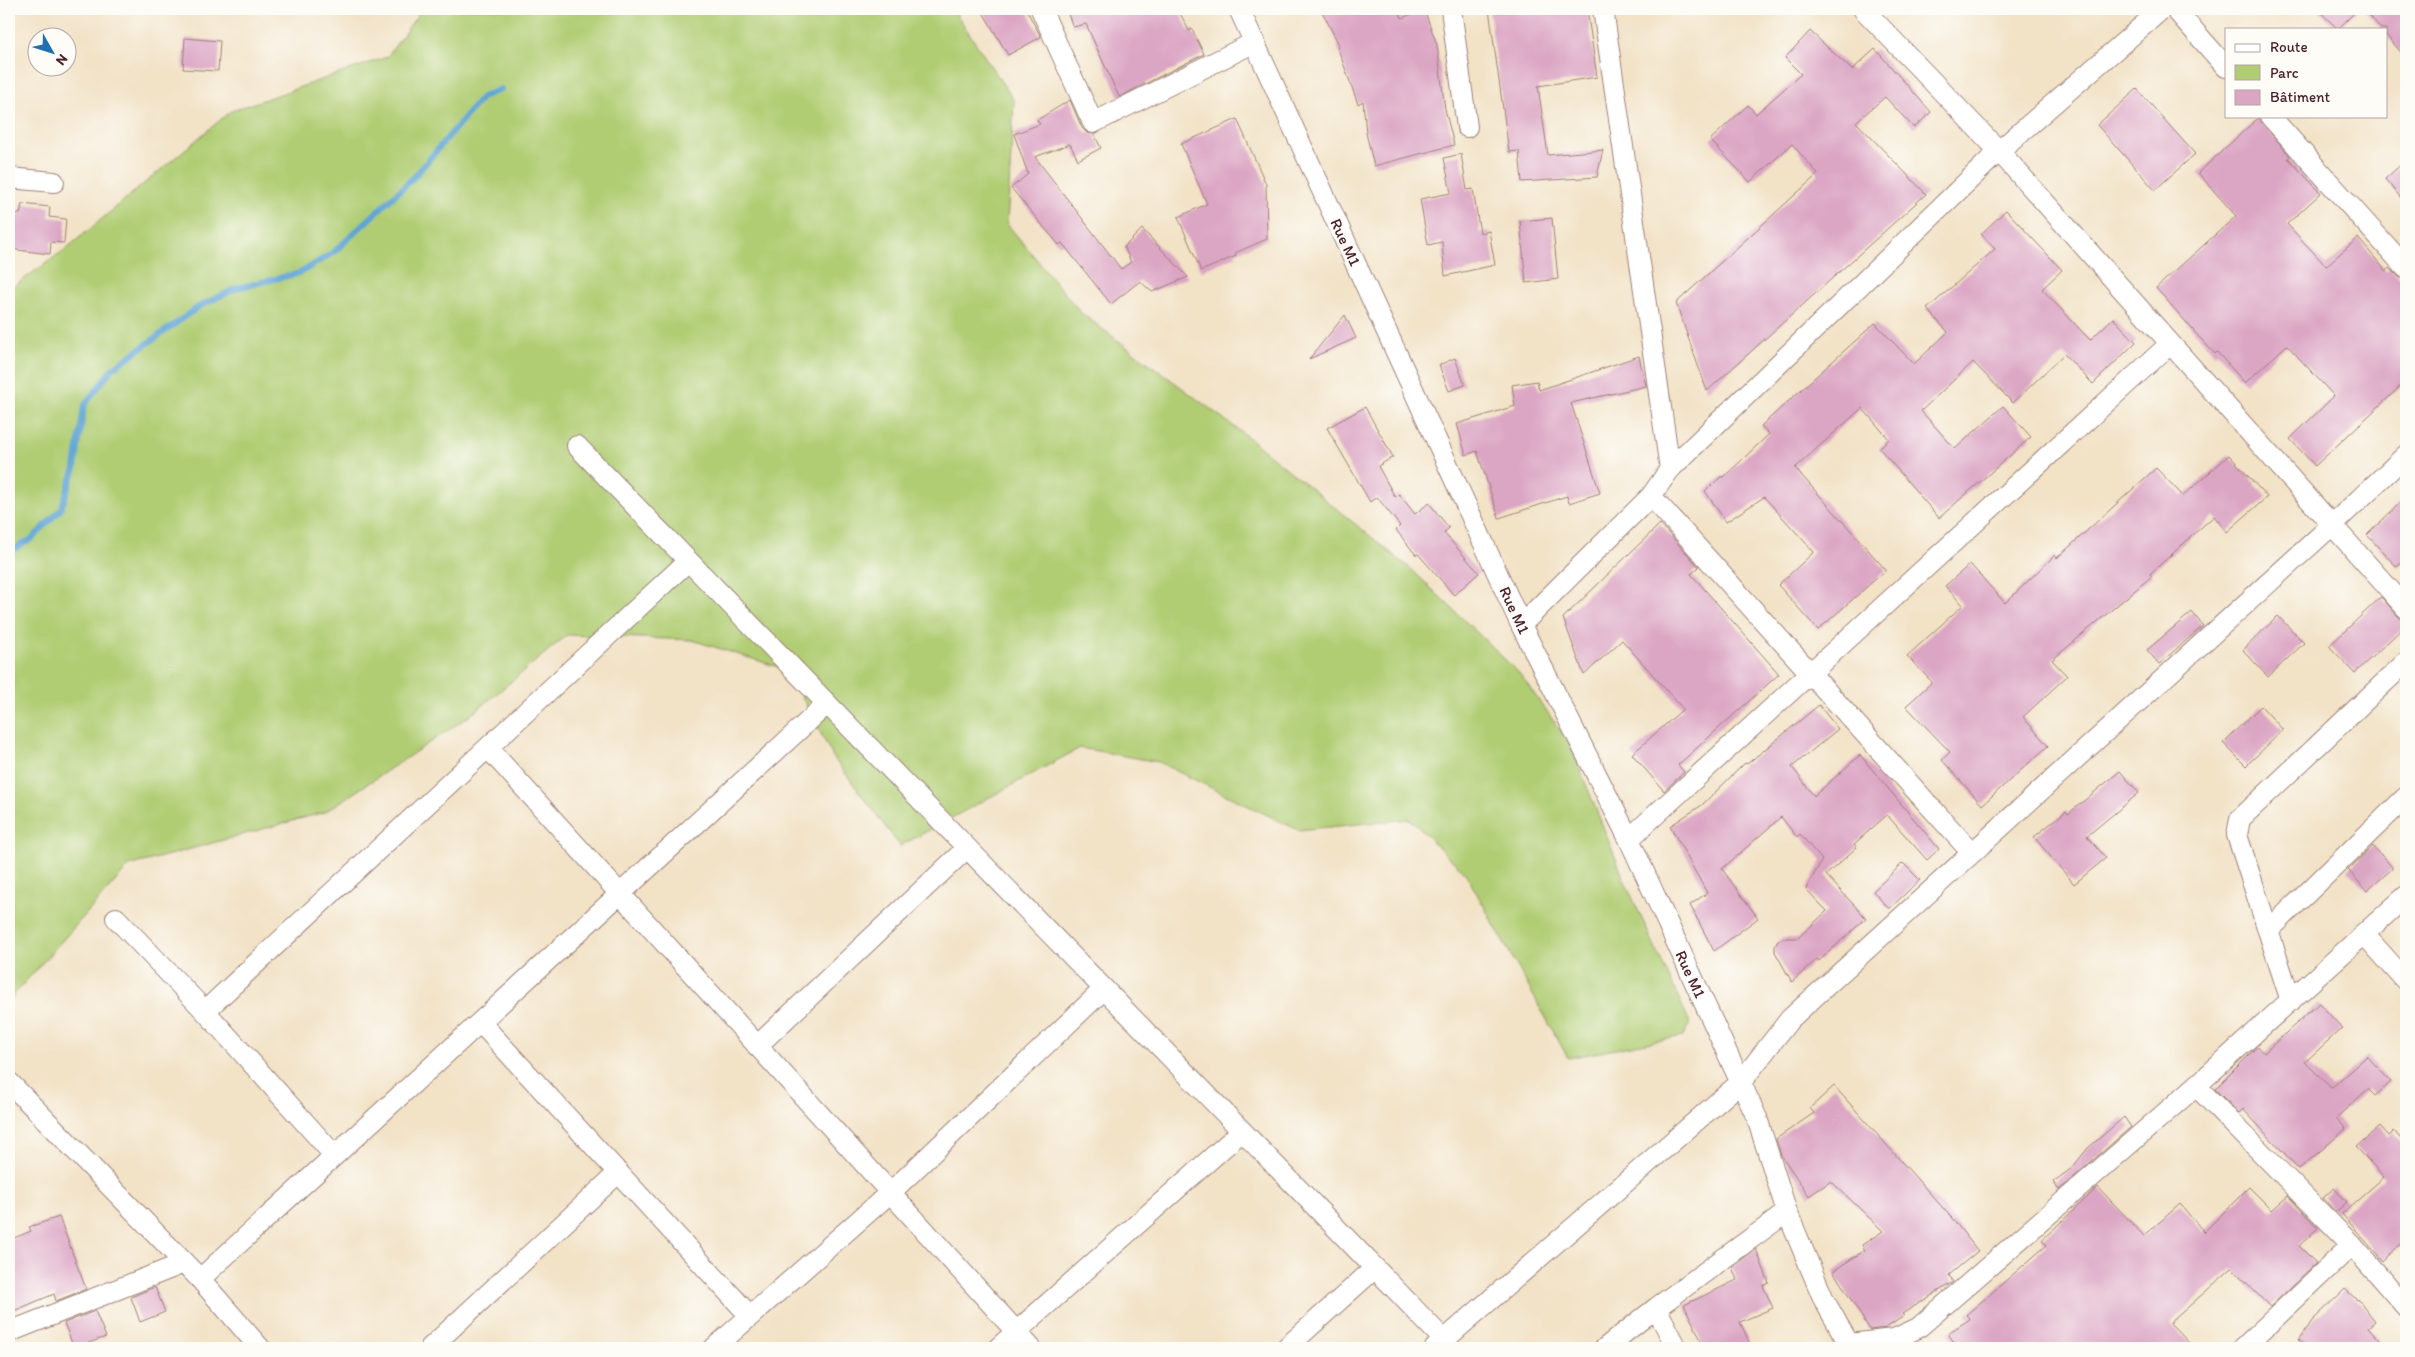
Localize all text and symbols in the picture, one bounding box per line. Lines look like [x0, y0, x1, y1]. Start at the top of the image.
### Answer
north arrow [28, 28, 78, 78]
legend [2225, 28, 2388, 118]
text: Route [2270, 38, 2308, 56]
text: N [52, 51, 71, 69]
text: Parc [2270, 64, 2299, 82]
text: Bâtiment [2270, 88, 2331, 106]
street label: Rue M1 [1326, 216, 1365, 269]
street label: Rue M1 [1495, 584, 1534, 637]
street label: Rue M1 [1671, 948, 1710, 1001]

